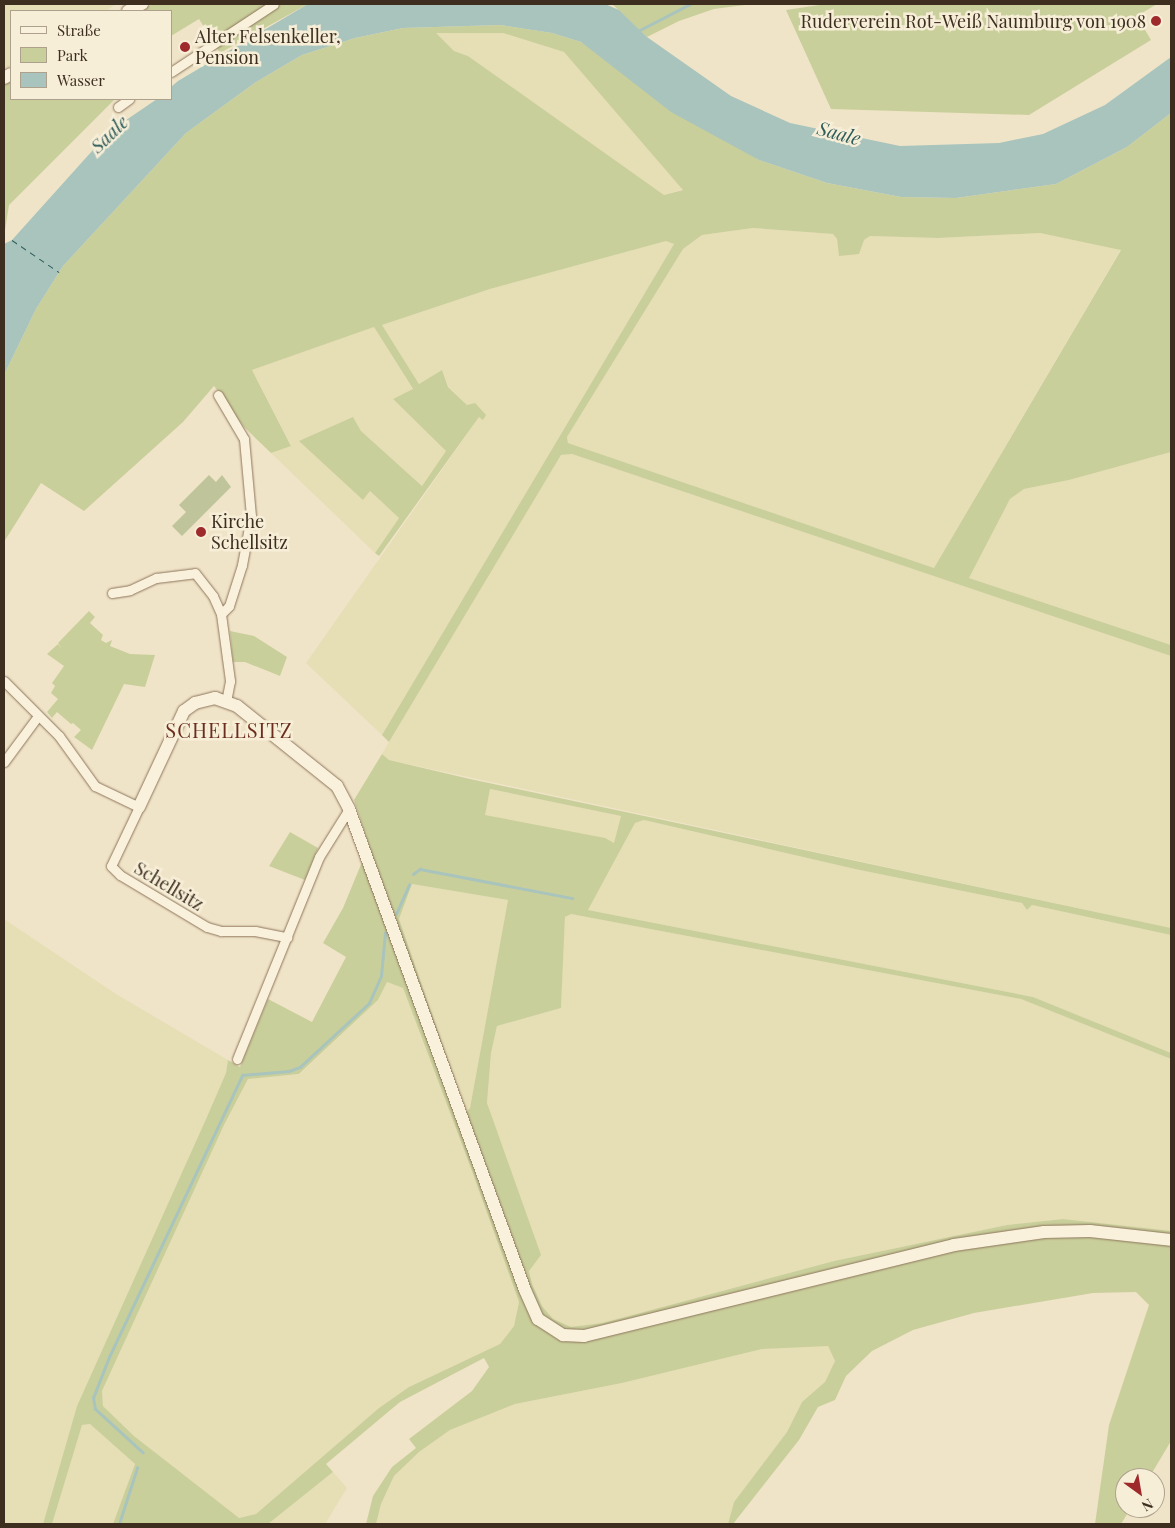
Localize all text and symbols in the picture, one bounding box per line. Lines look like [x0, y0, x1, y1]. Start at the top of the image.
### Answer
legend [10, 10, 172, 100]
place label: Ruderverein Rot-Weiß Naumburg von 1908 [800, 10, 1146, 32]
marker: Ruderverein Rot-Weiß Naumburg von 1908 [1150, 15, 1162, 27]
text: Straße [57, 20, 101, 40]
place label: Alter Felsenkeller, Pension [195, 26, 341, 68]
marker: Alter Felsenkeller, Pension [179, 41, 191, 53]
text: Park [57, 45, 88, 65]
text: Wasser [57, 70, 105, 90]
water label: Saale [85, 111, 133, 157]
water label: Saale [815, 116, 863, 150]
place label: Kirche Schellsitz [211, 511, 288, 554]
marker: Kirche Schellsitz [195, 526, 207, 538]
district label: SCHELLSITZ [164, 717, 294, 741]
street label: Schellsitz [131, 857, 207, 915]
north arrow [1115, 1468, 1165, 1518]
text: N [1138, 1495, 1157, 1516]

